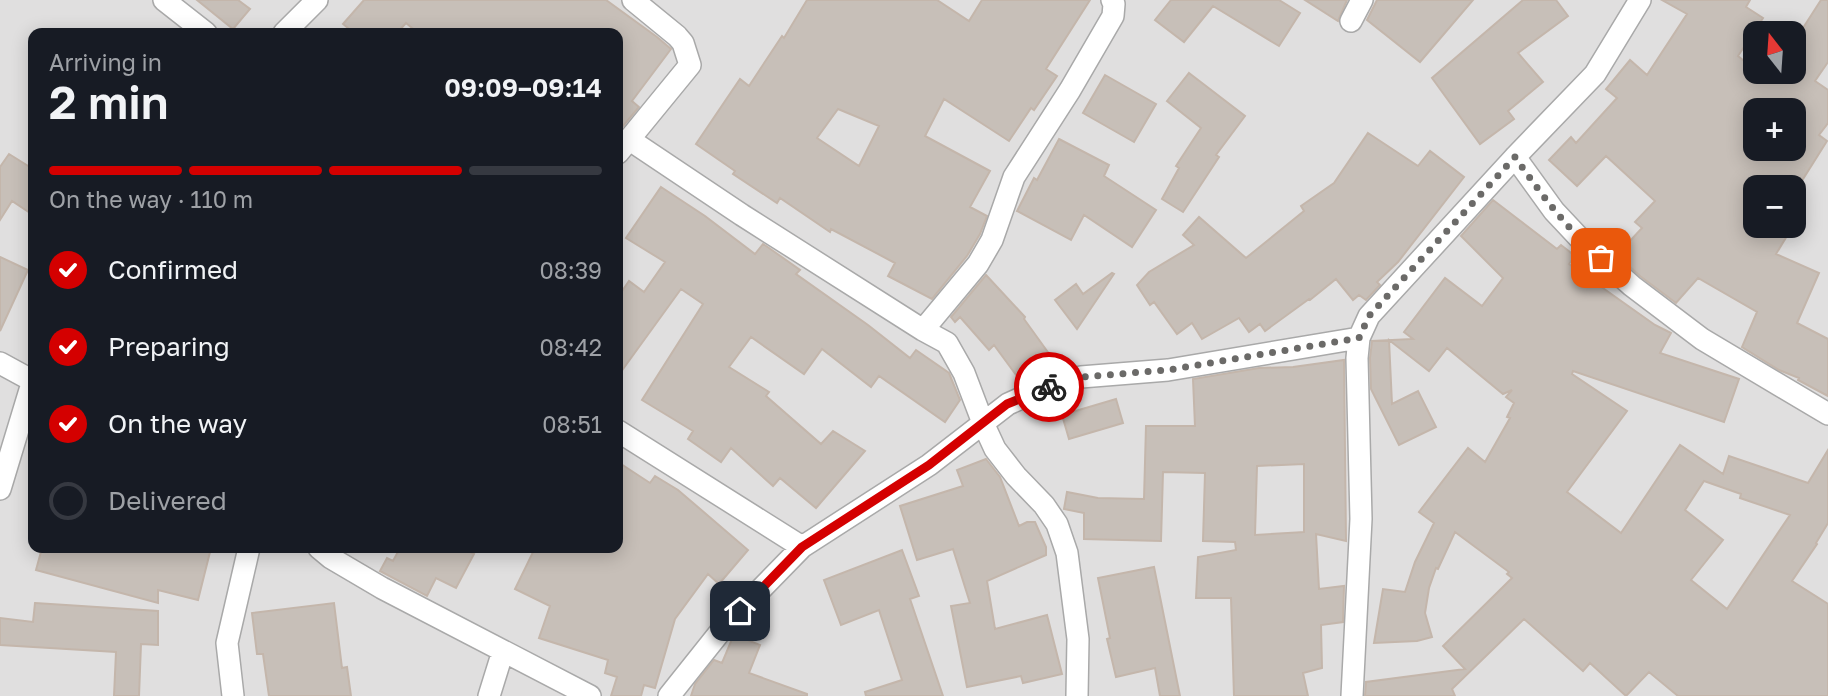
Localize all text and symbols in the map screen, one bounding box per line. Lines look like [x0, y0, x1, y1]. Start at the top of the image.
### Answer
north arrow [1743, 21, 1806, 84]
map controls [1743, 21, 1806, 238]
text: Arriving in [49, 48, 162, 76]
text: 09:09–09:14 [444, 72, 602, 103]
text: 2 min [49, 74, 169, 129]
button: + [1743, 98, 1806, 161]
button: − [1743, 175, 1806, 238]
text: On the way · 110 m [49, 185, 253, 213]
pin [1571, 228, 1631, 288]
icon: bag [1582, 239, 1620, 277]
icon: check [49, 251, 87, 289]
text: Confirmed [108, 254, 238, 285]
text: 08:39 [539, 256, 602, 284]
icon: check [49, 328, 87, 366]
text: Preparing [108, 331, 230, 362]
text: 08:42 [539, 333, 602, 361]
courier [1014, 352, 1084, 422]
icon: bike [1030, 368, 1068, 406]
icon: check [49, 405, 87, 443]
text: On the way [108, 408, 247, 439]
text: 08:51 [542, 410, 602, 438]
text: Delivered [108, 485, 227, 516]
pin [710, 581, 770, 641]
icon: home [721, 592, 759, 630]

